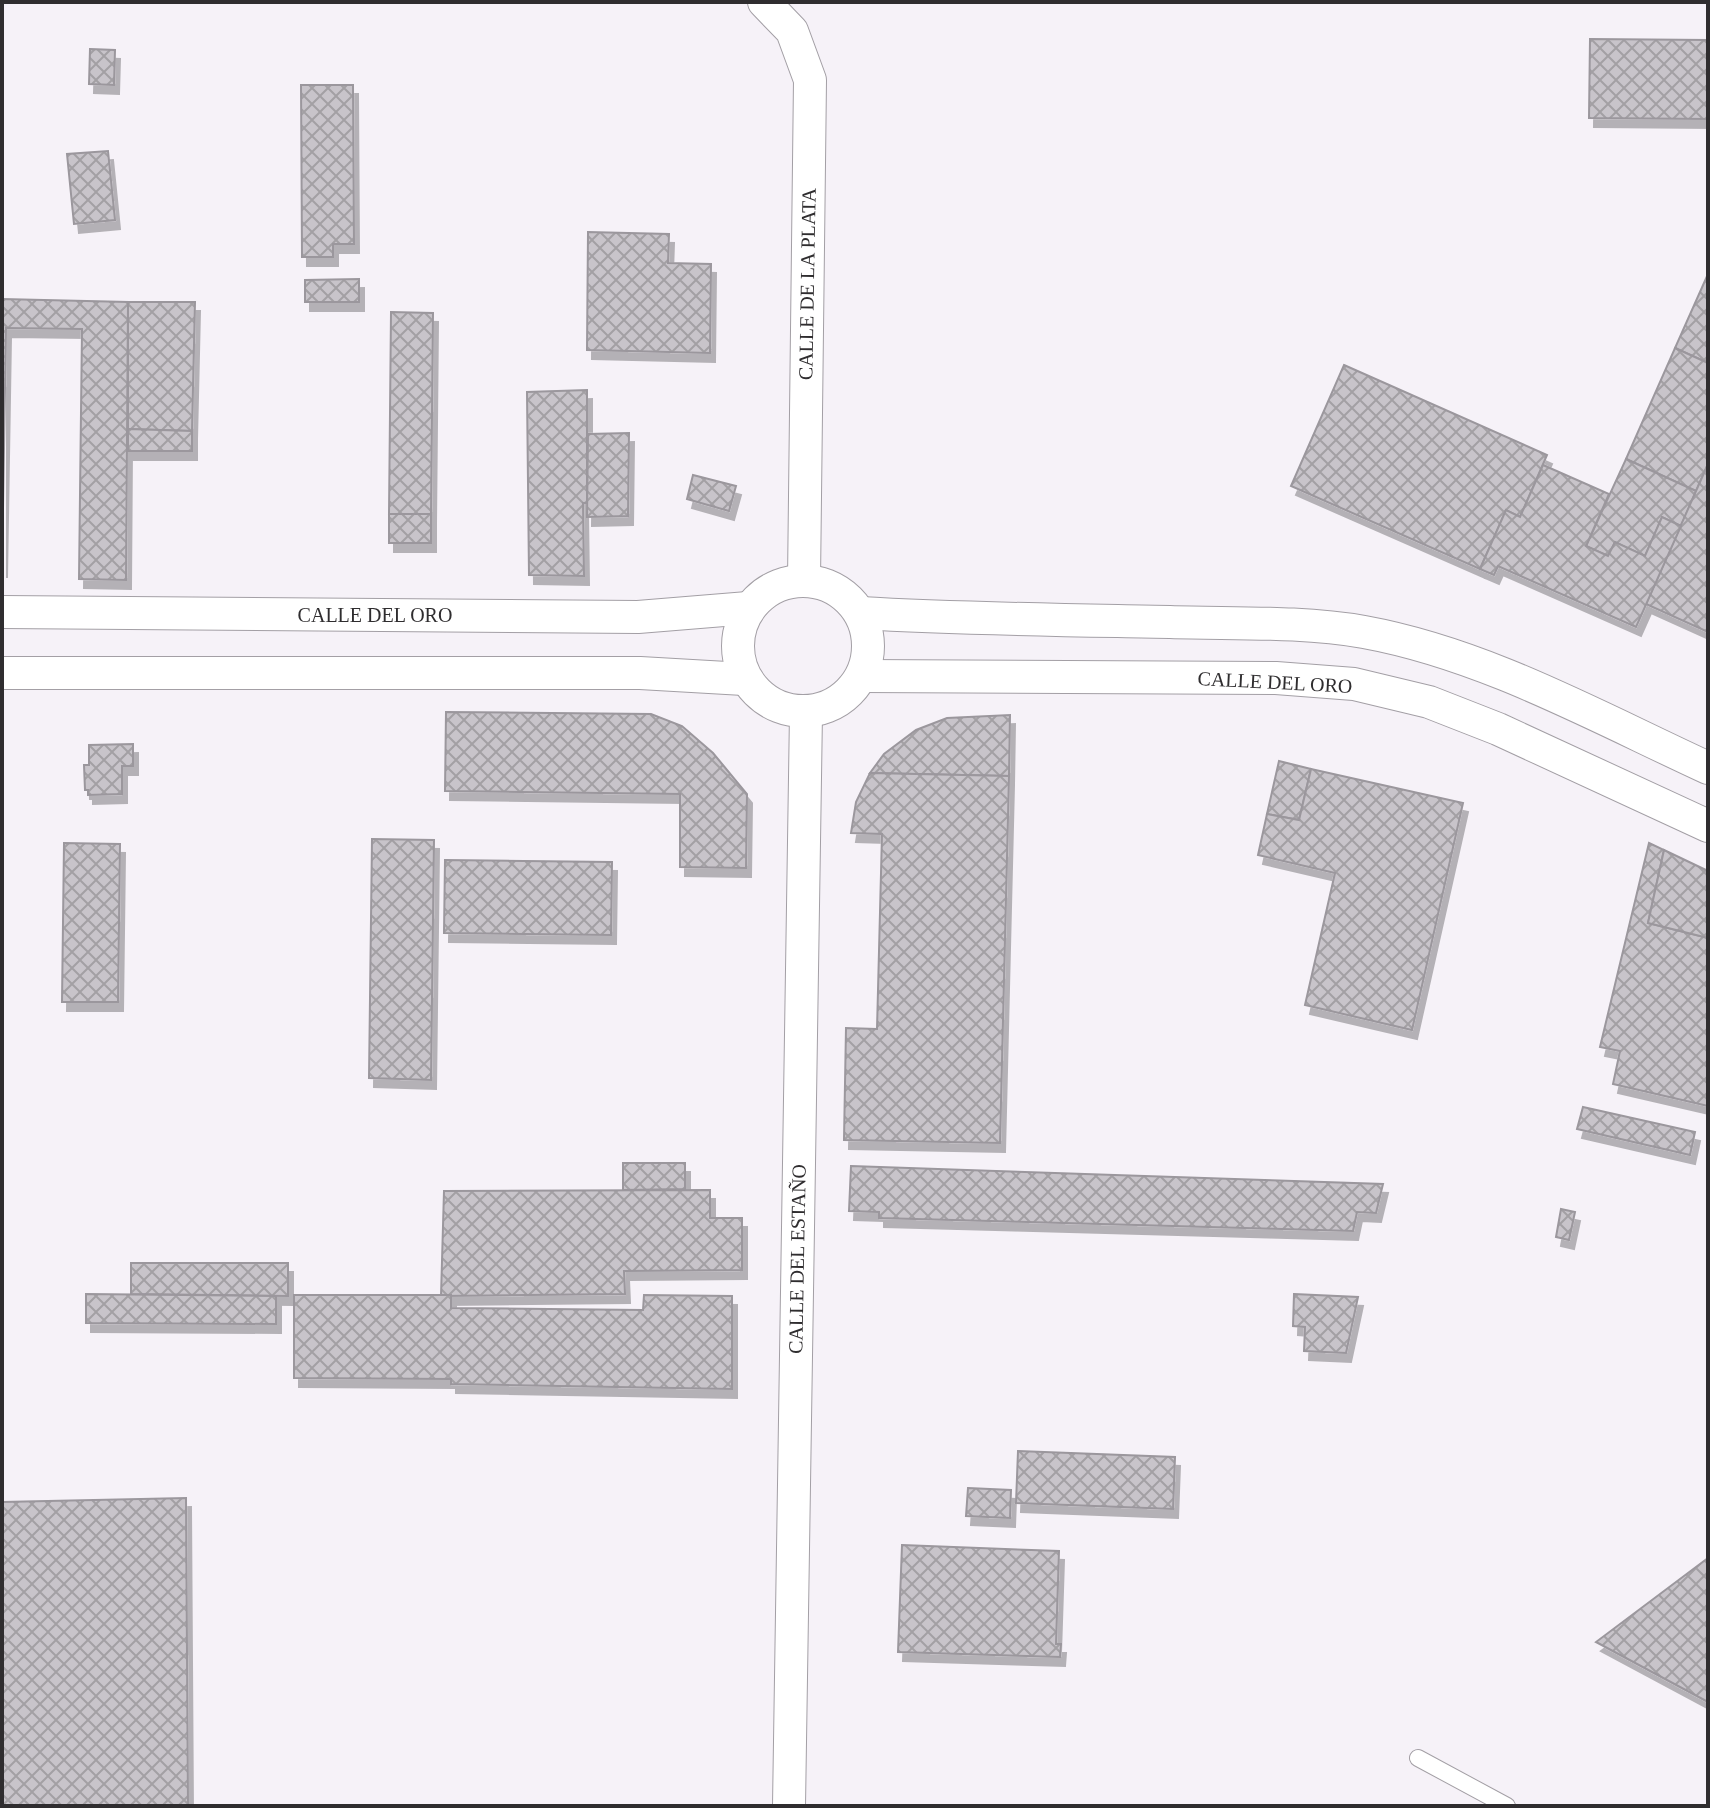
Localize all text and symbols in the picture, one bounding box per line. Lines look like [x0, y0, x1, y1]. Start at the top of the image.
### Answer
street label: CALLE DE LA PLATA [794, 187, 820, 380]
street label: CALLE DEL ORO [298, 604, 452, 626]
street label: CALLE DEL ORO [1197, 667, 1353, 697]
street label: CALLE DEL ESTAÑO [783, 1164, 810, 1354]

